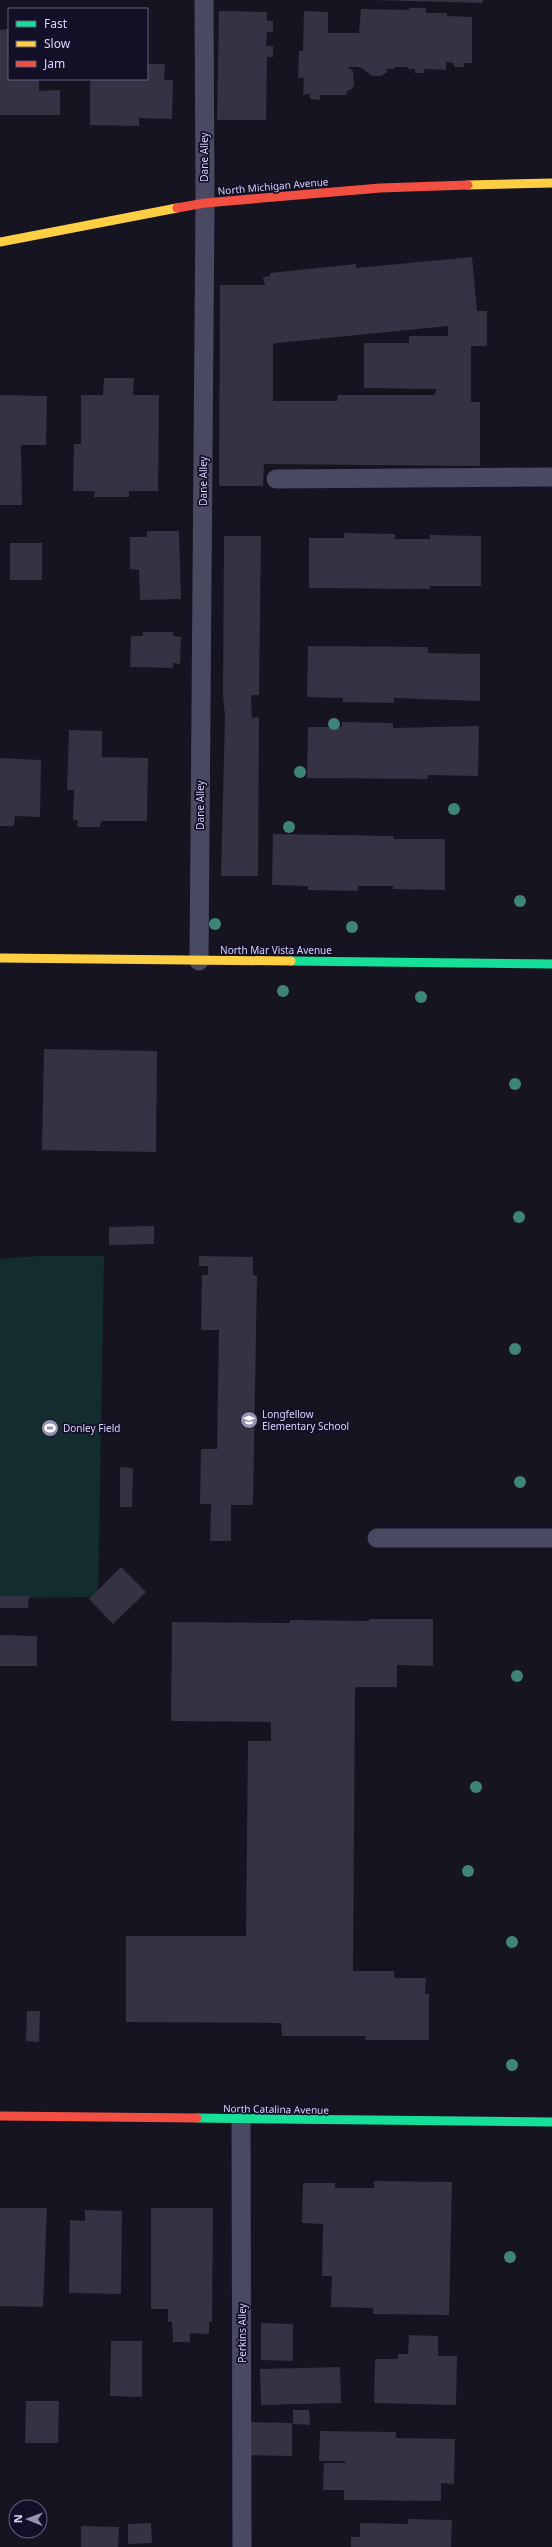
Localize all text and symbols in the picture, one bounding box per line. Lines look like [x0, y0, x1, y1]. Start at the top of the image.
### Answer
legend [8, 8, 148, 80]
text: Fast [44, 15, 68, 32]
text: Slow [44, 35, 71, 52]
text: Jam [43, 55, 65, 72]
street label: Dane Alley [197, 131, 211, 182]
street label: North Michigan Avenue [217, 174, 329, 198]
street label: Dane Alley [196, 455, 210, 506]
street label: Dane Alley [193, 779, 207, 830]
street label: North Mar Vista Avenue [220, 943, 332, 957]
place label: Longfellow Elementary School [262, 1407, 349, 1433]
school or university icon: Longfellow Elementary School [239, 1410, 259, 1430]
sports icon: Donley Field [40, 1418, 60, 1438]
place label: Donley Field [63, 1421, 120, 1435]
street label: North Catalina Avenue [223, 2101, 329, 2117]
street label: Perkins Alley [235, 2302, 249, 2363]
north arrow [8, 2499, 48, 2539]
text: N [10, 2514, 25, 2523]

